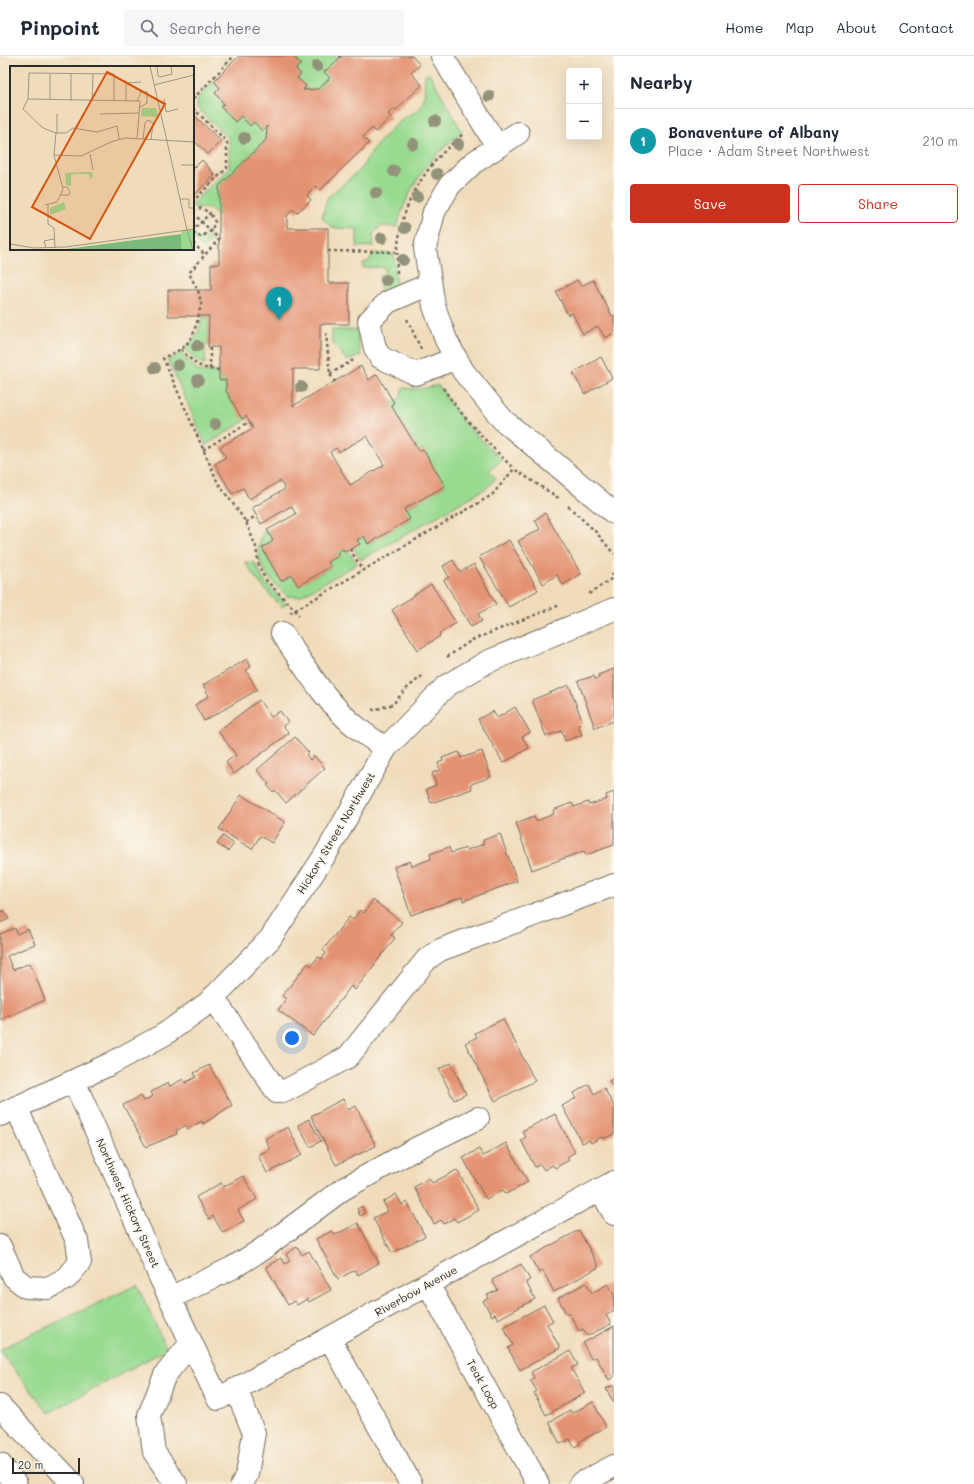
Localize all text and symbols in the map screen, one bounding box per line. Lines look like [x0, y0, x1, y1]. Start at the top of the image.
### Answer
search box [124, 10, 404, 46]
text: Pinpoint [20, 15, 100, 40]
icon: search [138, 17, 160, 39]
text: Search here [170, 18, 261, 38]
text: Home [725, 18, 763, 37]
text: Map [785, 18, 814, 37]
text: About [836, 18, 877, 37]
text: Contact [899, 18, 954, 37]
inset map [10, 66, 194, 250]
map controls [566, 68, 602, 140]
button: + [566, 68, 602, 104]
text: Nearby [630, 71, 692, 93]
button: − [566, 104, 602, 140]
text: Bonaventure of Albany [668, 122, 839, 142]
text: 1 [640, 132, 646, 149]
text: 210 m [922, 132, 958, 149]
text: Place · Adam Street Northwest [668, 142, 869, 159]
button: Save [630, 184, 790, 223]
button: Share [798, 184, 958, 223]
pin: 1 [266, 287, 292, 320]
street label: Hickory Street Northwest [293, 769, 378, 897]
your location [282, 1028, 302, 1048]
street label: Northwest Hickory Street [93, 1136, 164, 1270]
street label: Riverbow Avenue [372, 1262, 460, 1319]
street label: Teak Loop [464, 1356, 503, 1412]
scale bar [12, 1456, 80, 1475]
text: 20 m [18, 1457, 43, 1472]

